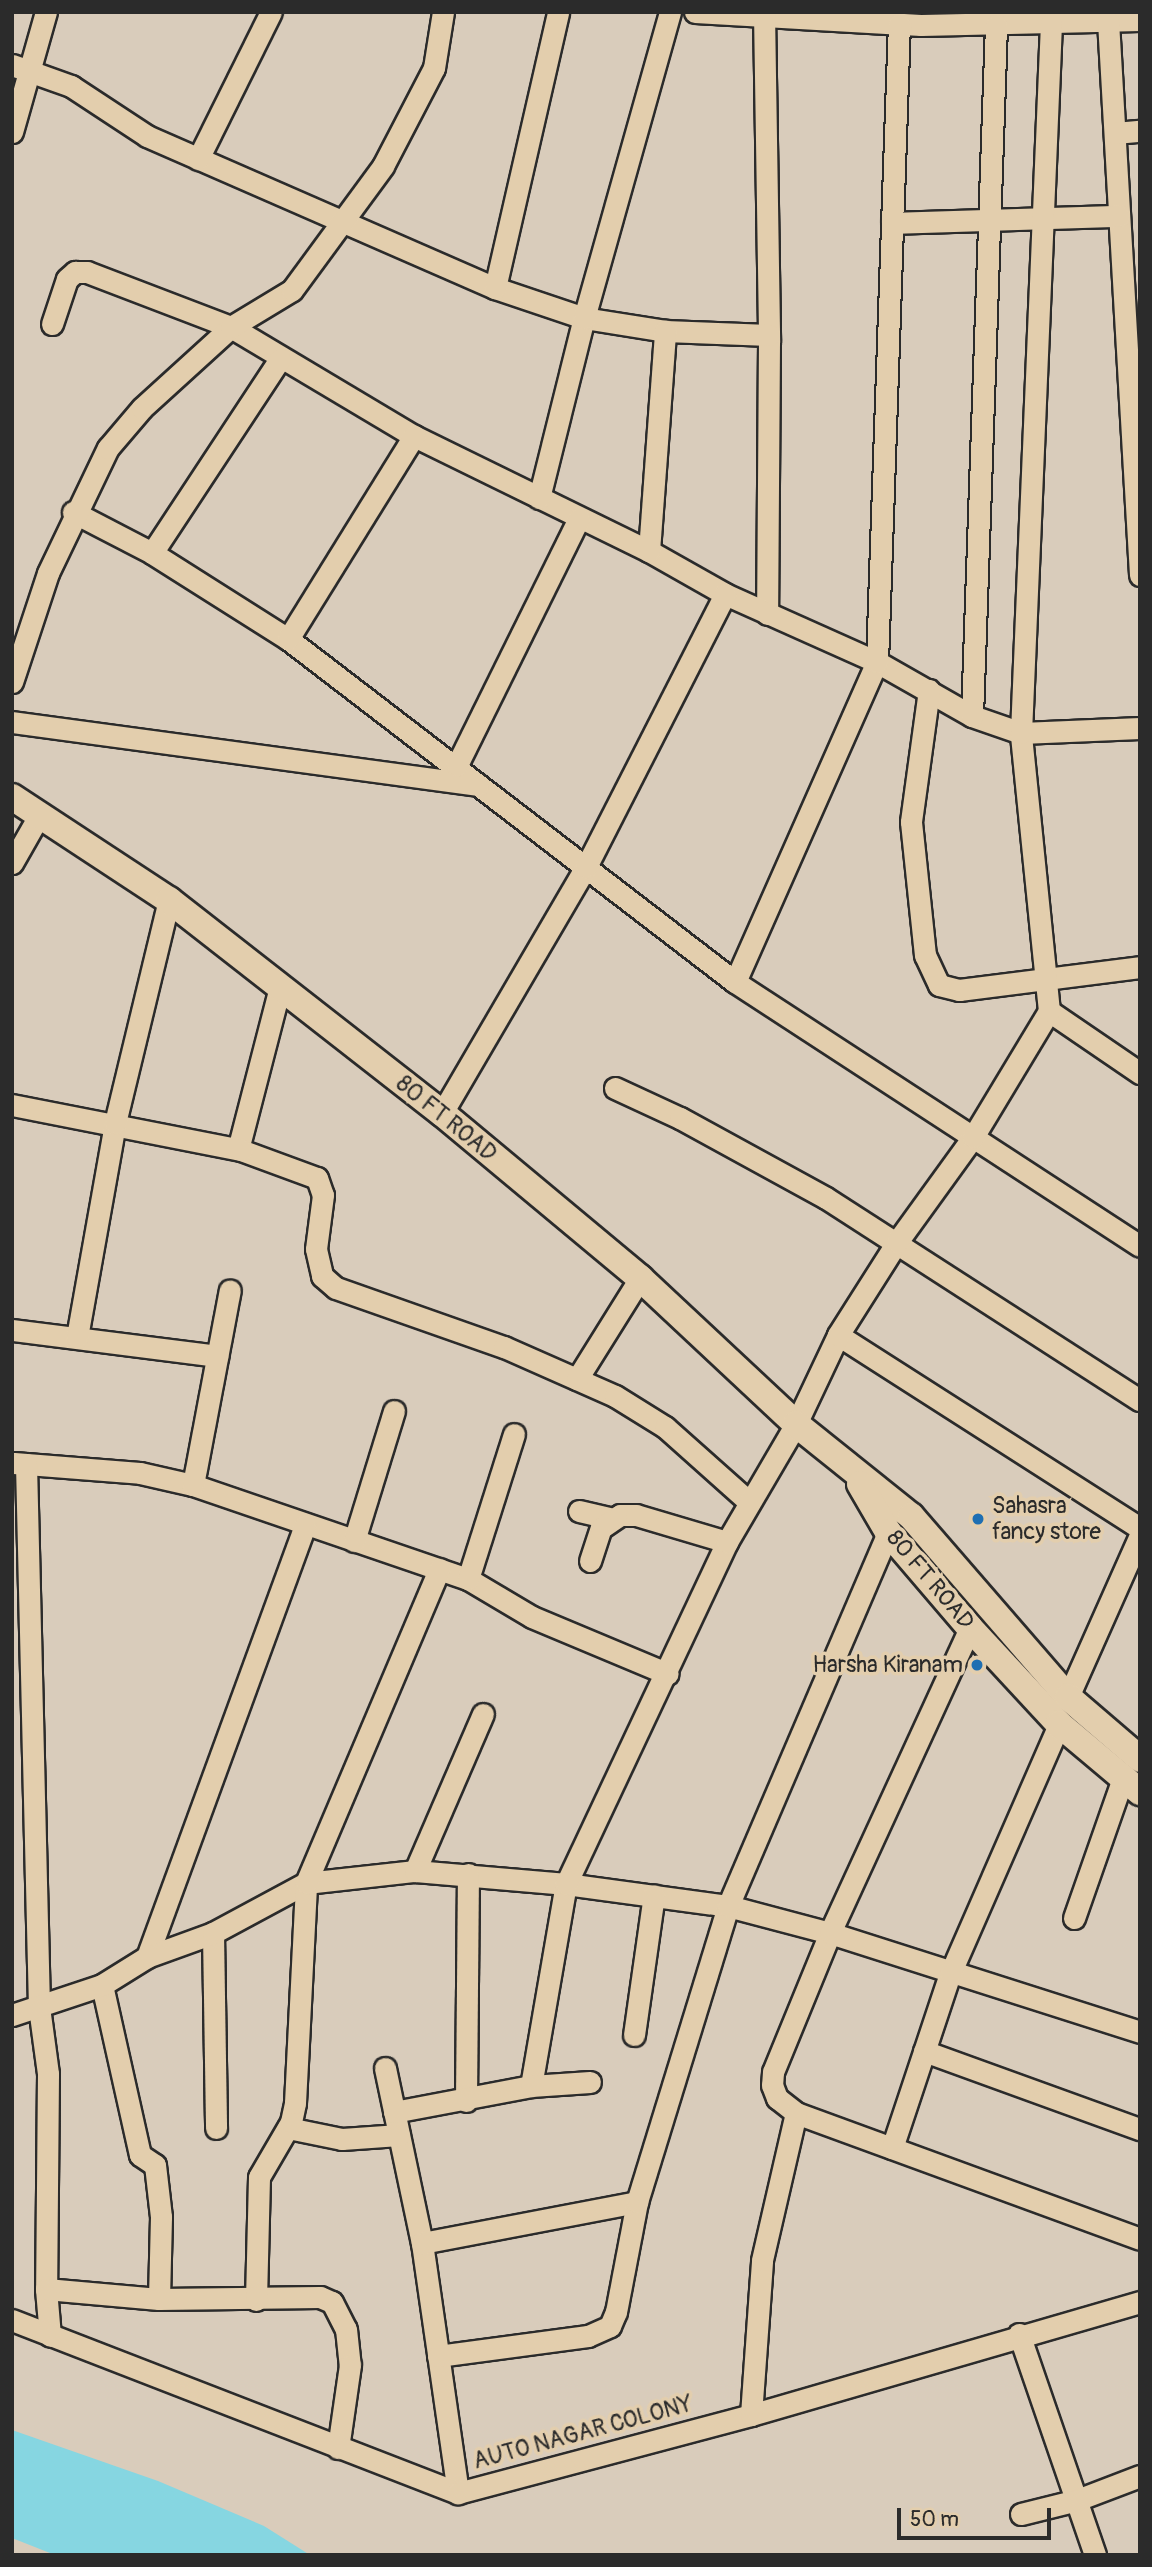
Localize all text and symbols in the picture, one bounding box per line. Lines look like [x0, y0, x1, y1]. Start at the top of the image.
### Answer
street label: 80 FT ROAD [390, 1070, 502, 1168]
place label: Sahasra fancy store [992, 1492, 1101, 1546]
marker: Sahasra fancy store [970, 1511, 986, 1527]
street label: 80 FT ROAD [880, 1525, 980, 1635]
place label: Harsha Kiranam [812, 1651, 963, 1679]
marker: Harsha Kiranam [969, 1657, 985, 1673]
street label: AUTO NAGAR COLONY [470, 2390, 696, 2476]
scale bar [900, 2494, 1054, 2538]
text: 50 m [910, 2506, 959, 2533]

